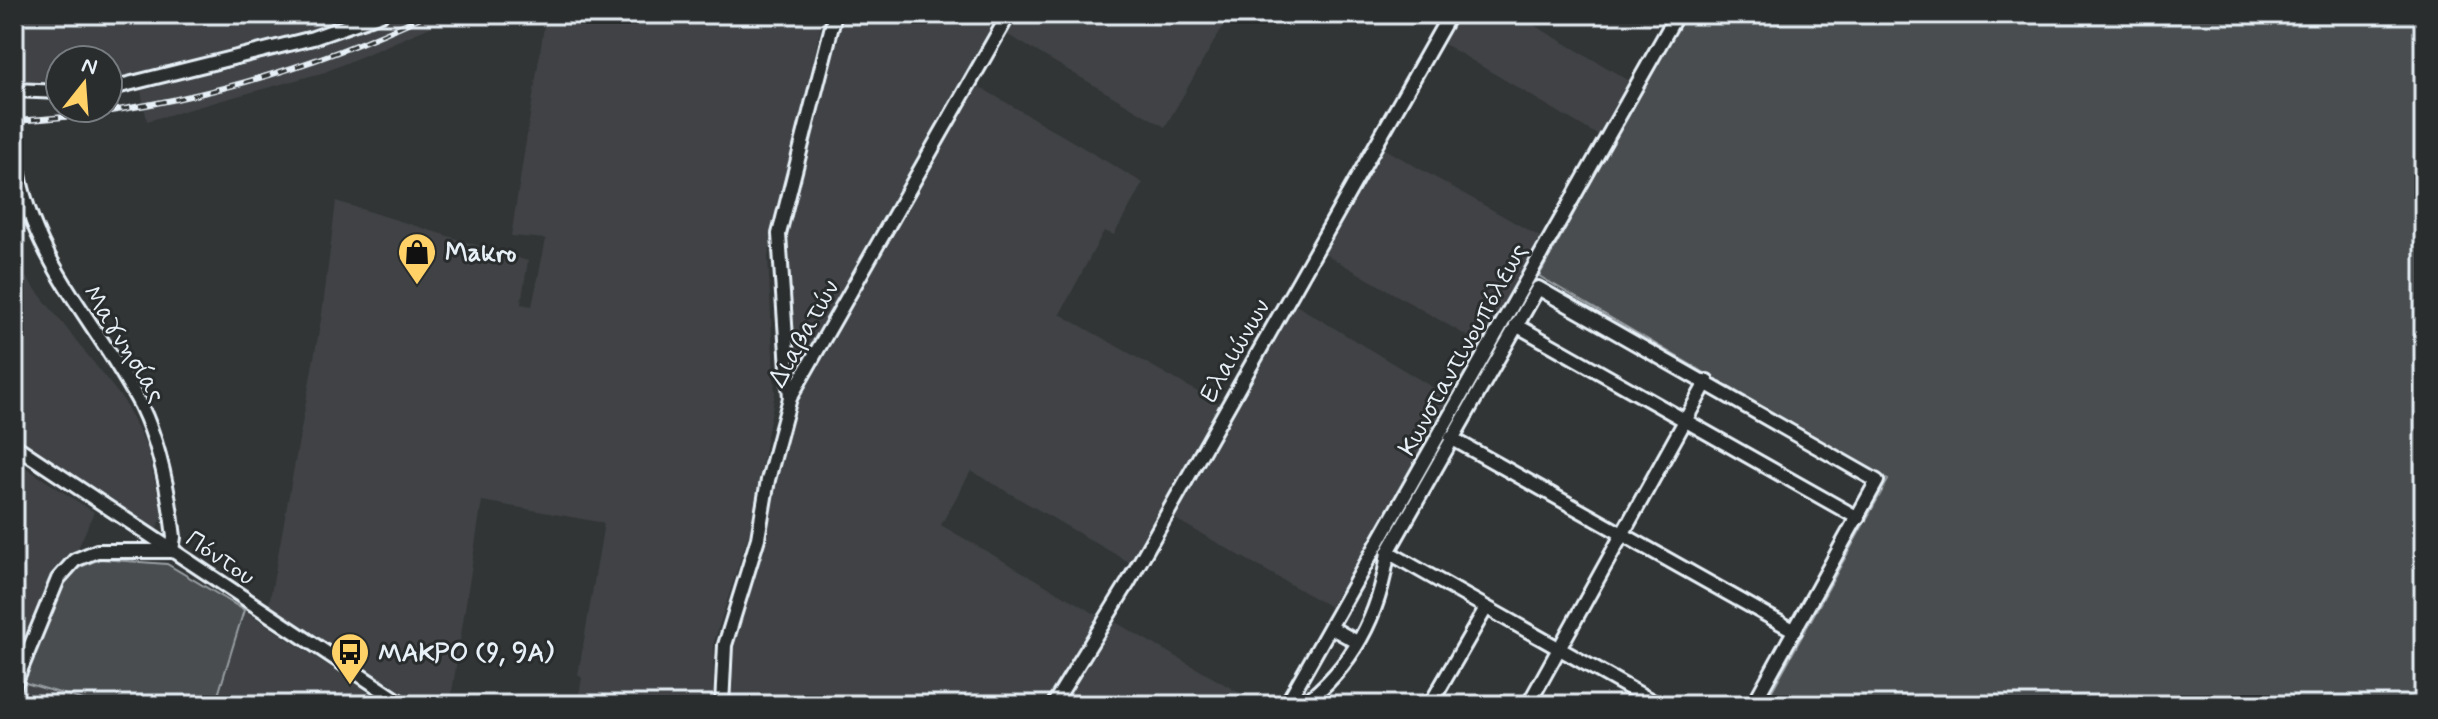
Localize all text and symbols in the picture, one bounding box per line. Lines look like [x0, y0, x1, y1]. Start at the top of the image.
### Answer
north arrow [44, 44, 124, 124]
text: N [78, 51, 100, 82]
shop icon: Makro [396, 231, 438, 286]
place label: Makro [445, 237, 517, 271]
street label: Κωνσταντινουπόλεως [1391, 238, 1536, 462]
street label: Διαβατών [761, 274, 848, 394]
street label: Μαγνησίας [74, 279, 173, 409]
street label: Ελαιώνων [1192, 293, 1279, 409]
street label: Πόντου [178, 523, 261, 594]
bus stop icon: ΜΑΚΡΟ (9, 9Α) [329, 631, 371, 686]
place label: ΜΑΚΡΟ (9, 9Α) [378, 637, 554, 671]

